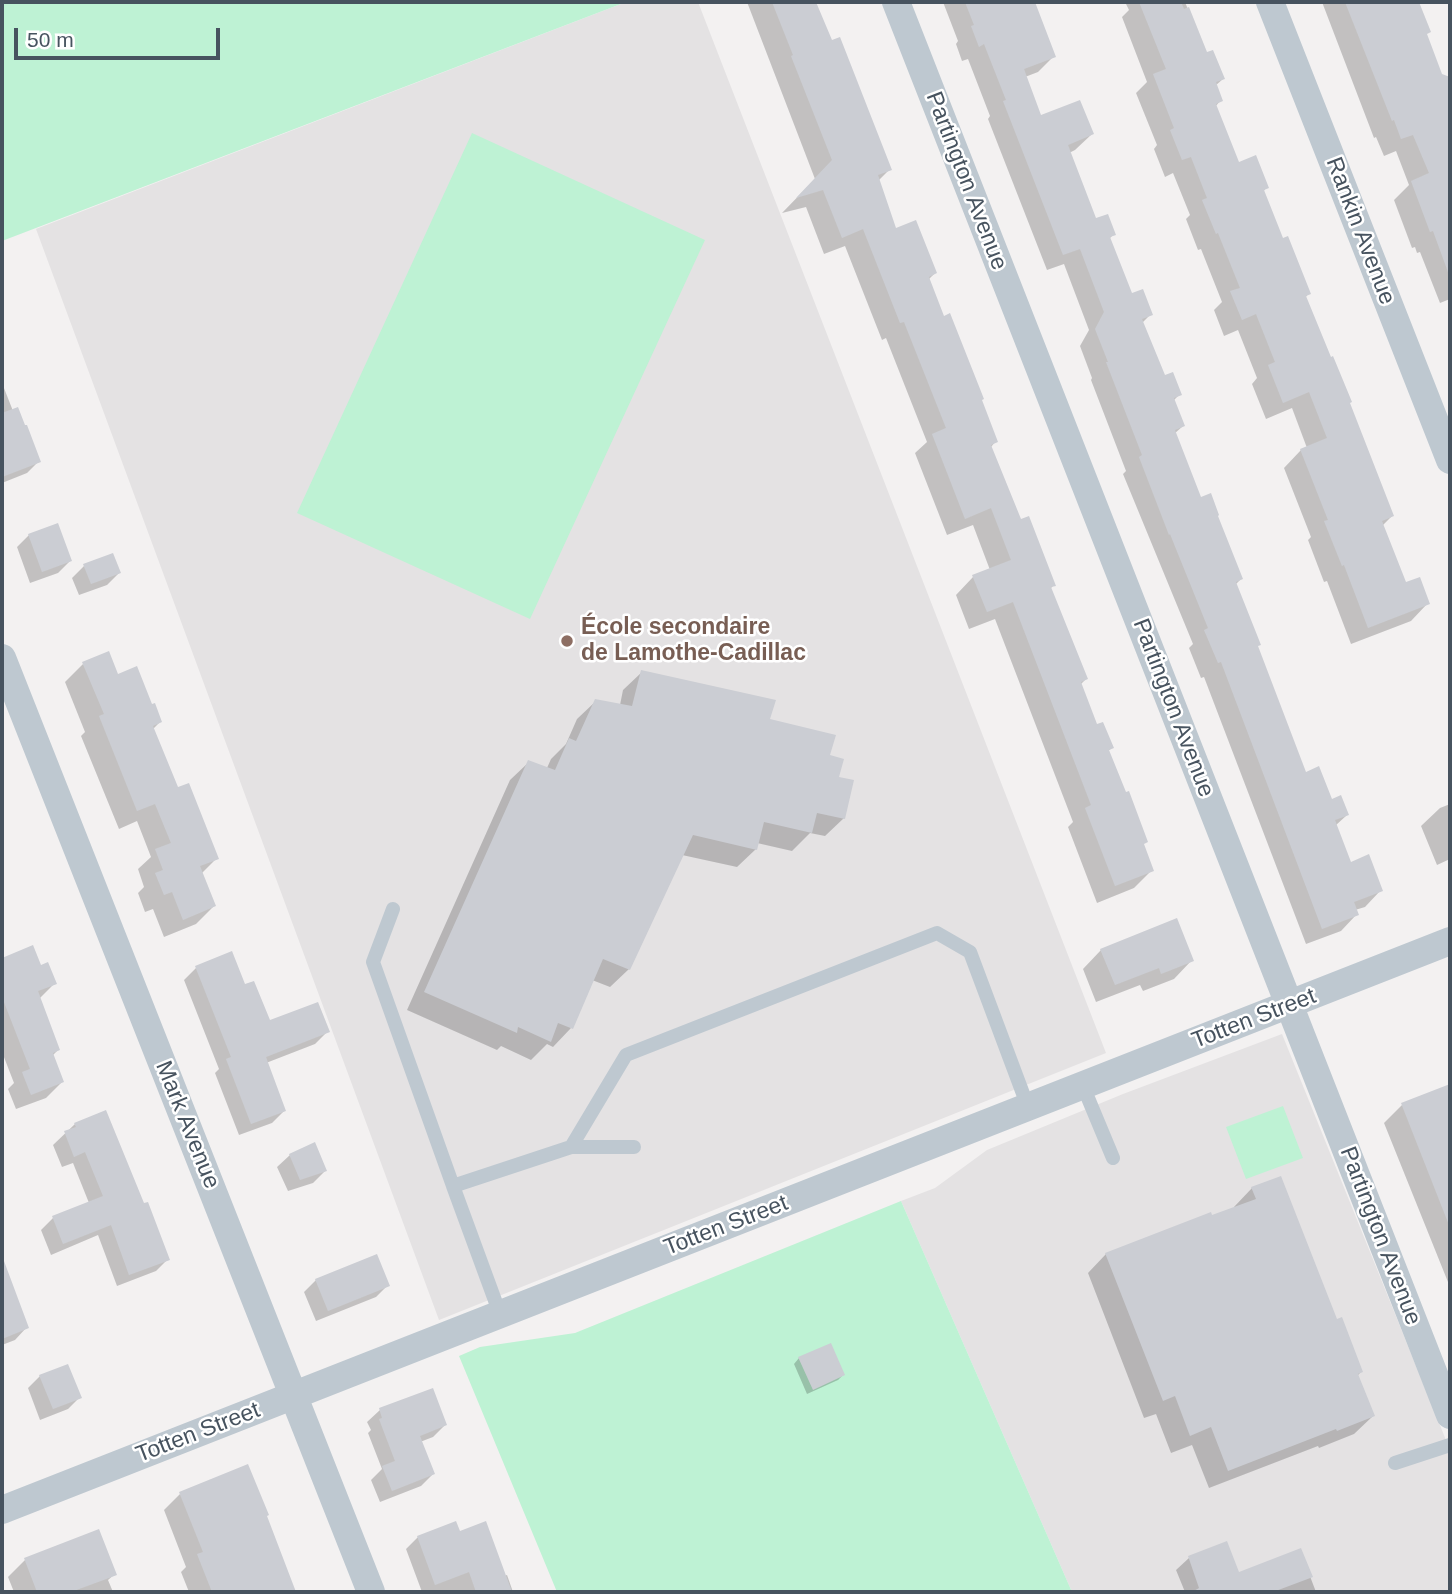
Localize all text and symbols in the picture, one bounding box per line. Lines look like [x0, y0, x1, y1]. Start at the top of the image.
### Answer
scale bar [18, 14, 224, 58]
text: 50 m [27, 28, 74, 51]
street label: Partington Avenue [919, 88, 1013, 274]
street label: Rankin Avenue [1319, 153, 1401, 309]
place label: École secondaire de Lamothe-Cadillac [581, 614, 806, 668]
street label: Partington Avenue [1126, 615, 1220, 801]
marker: École secondaire de Lamothe-Cadillac [559, 633, 575, 649]
street label: Totten Street [1188, 983, 1320, 1055]
street label: Mark Avenue [149, 1057, 225, 1193]
street label: Partington Avenue [1333, 1143, 1427, 1329]
street label: Totten Street [660, 1190, 792, 1262]
street label: Totten Street [132, 1397, 264, 1469]

